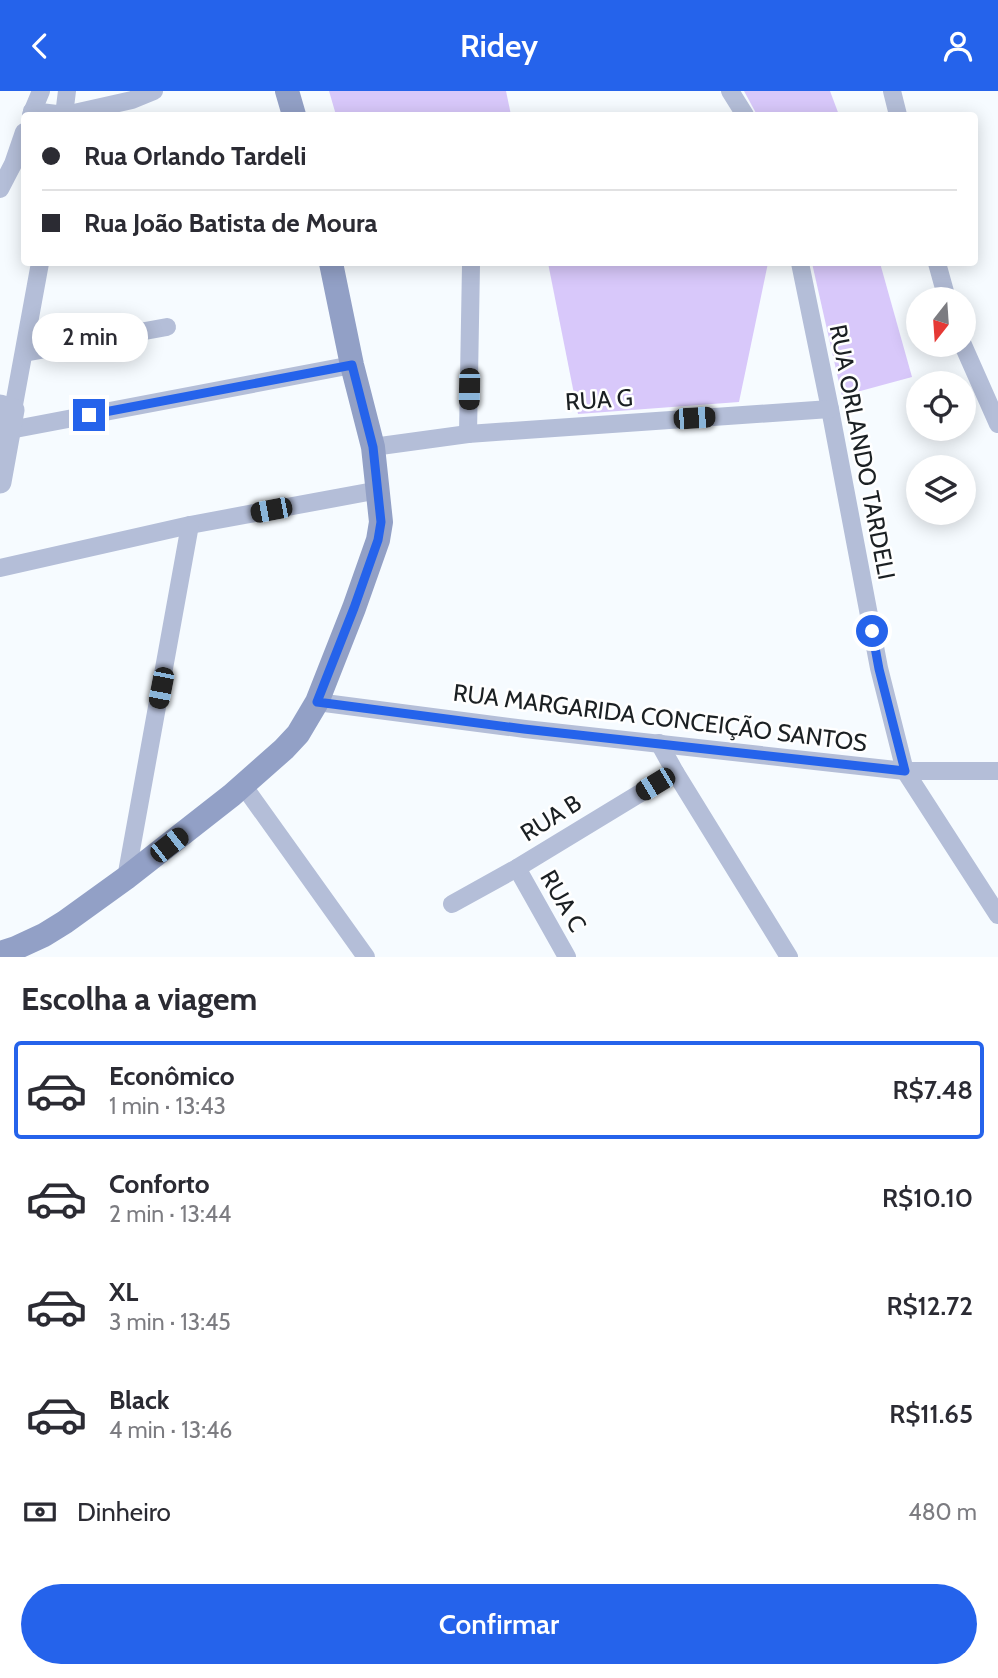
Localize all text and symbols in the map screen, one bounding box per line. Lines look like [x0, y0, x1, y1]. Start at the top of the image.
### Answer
text: Ridey [460, 26, 538, 65]
icon: back [21, 27, 59, 65]
icon: person [939, 27, 977, 65]
text: Rua Orlando Tardeli [84, 140, 307, 172]
text: Rua João Batista de Moura [84, 207, 377, 239]
north arrow [906, 287, 976, 357]
map controls [906, 287, 976, 525]
callout: 2 min [31, 313, 147, 363]
street label: RUA ORLANDO TARDELI [824, 322, 901, 582]
text: 2 min [62, 323, 118, 351]
car [459, 368, 480, 410]
button: locate [906, 371, 976, 441]
street label: RUA G [564, 383, 634, 416]
route end [73, 399, 105, 431]
car [673, 406, 716, 430]
button: layers [906, 455, 976, 525]
car [249, 496, 294, 524]
route start [856, 615, 888, 647]
car [147, 665, 176, 711]
street label: RUA MARGARIDA CONCEIÇÃO SANTOS [451, 678, 869, 757]
car [632, 764, 679, 804]
street label: RUA B [515, 788, 586, 847]
car [146, 824, 193, 866]
street label: RUA C [534, 865, 593, 937]
text: Escolha a viagem [21, 979, 257, 1018]
icon: car [25, 1059, 88, 1122]
text: Econômico [109, 1060, 235, 1092]
text: R$7.48 [892, 1074, 973, 1106]
text: 1 min · 13:43 [109, 1092, 226, 1120]
icon: car [25, 1167, 88, 1230]
text: Conforto [109, 1168, 210, 1200]
text: R$10.10 [882, 1182, 973, 1214]
text: 2 min · 13:44 [109, 1200, 231, 1228]
icon: car [25, 1275, 88, 1338]
text: XL [109, 1276, 138, 1308]
text: R$12.72 [886, 1290, 973, 1322]
text: 3 min · 13:45 [109, 1308, 231, 1336]
icon: car [25, 1383, 88, 1446]
text: Black [109, 1384, 169, 1416]
text: R$11.65 [889, 1398, 973, 1430]
text: 4 min · 13:46 [109, 1416, 232, 1444]
icon: cash [21, 1493, 59, 1531]
text: Dinheiro [77, 1496, 171, 1528]
text: 480 m [908, 1498, 977, 1526]
button: Confirmar [21, 1584, 977, 1664]

